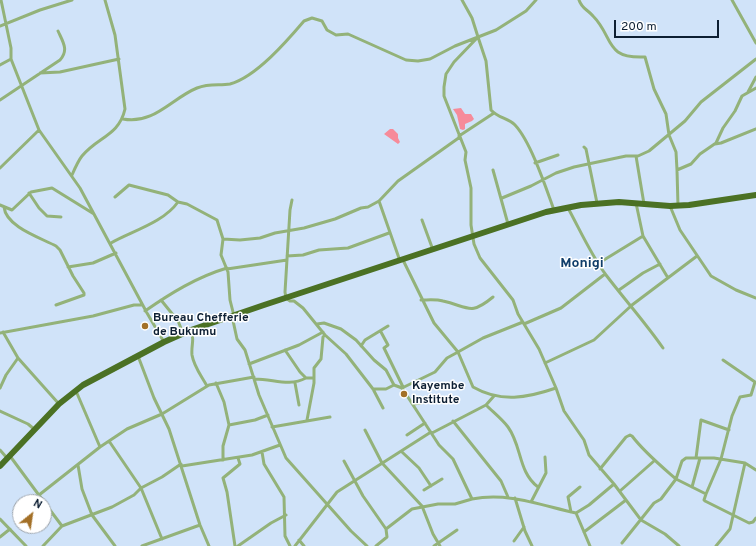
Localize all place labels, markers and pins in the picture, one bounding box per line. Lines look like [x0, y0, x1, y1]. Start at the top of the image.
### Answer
place label: Bureau Chefferie de Bukumu [153, 312, 249, 340]
marker: Bureau Chefferie de Bukumu [140, 321, 150, 331]
place label: Kayembe Institute [412, 380, 464, 408]
marker: Kayembe Institute [399, 389, 409, 399]

